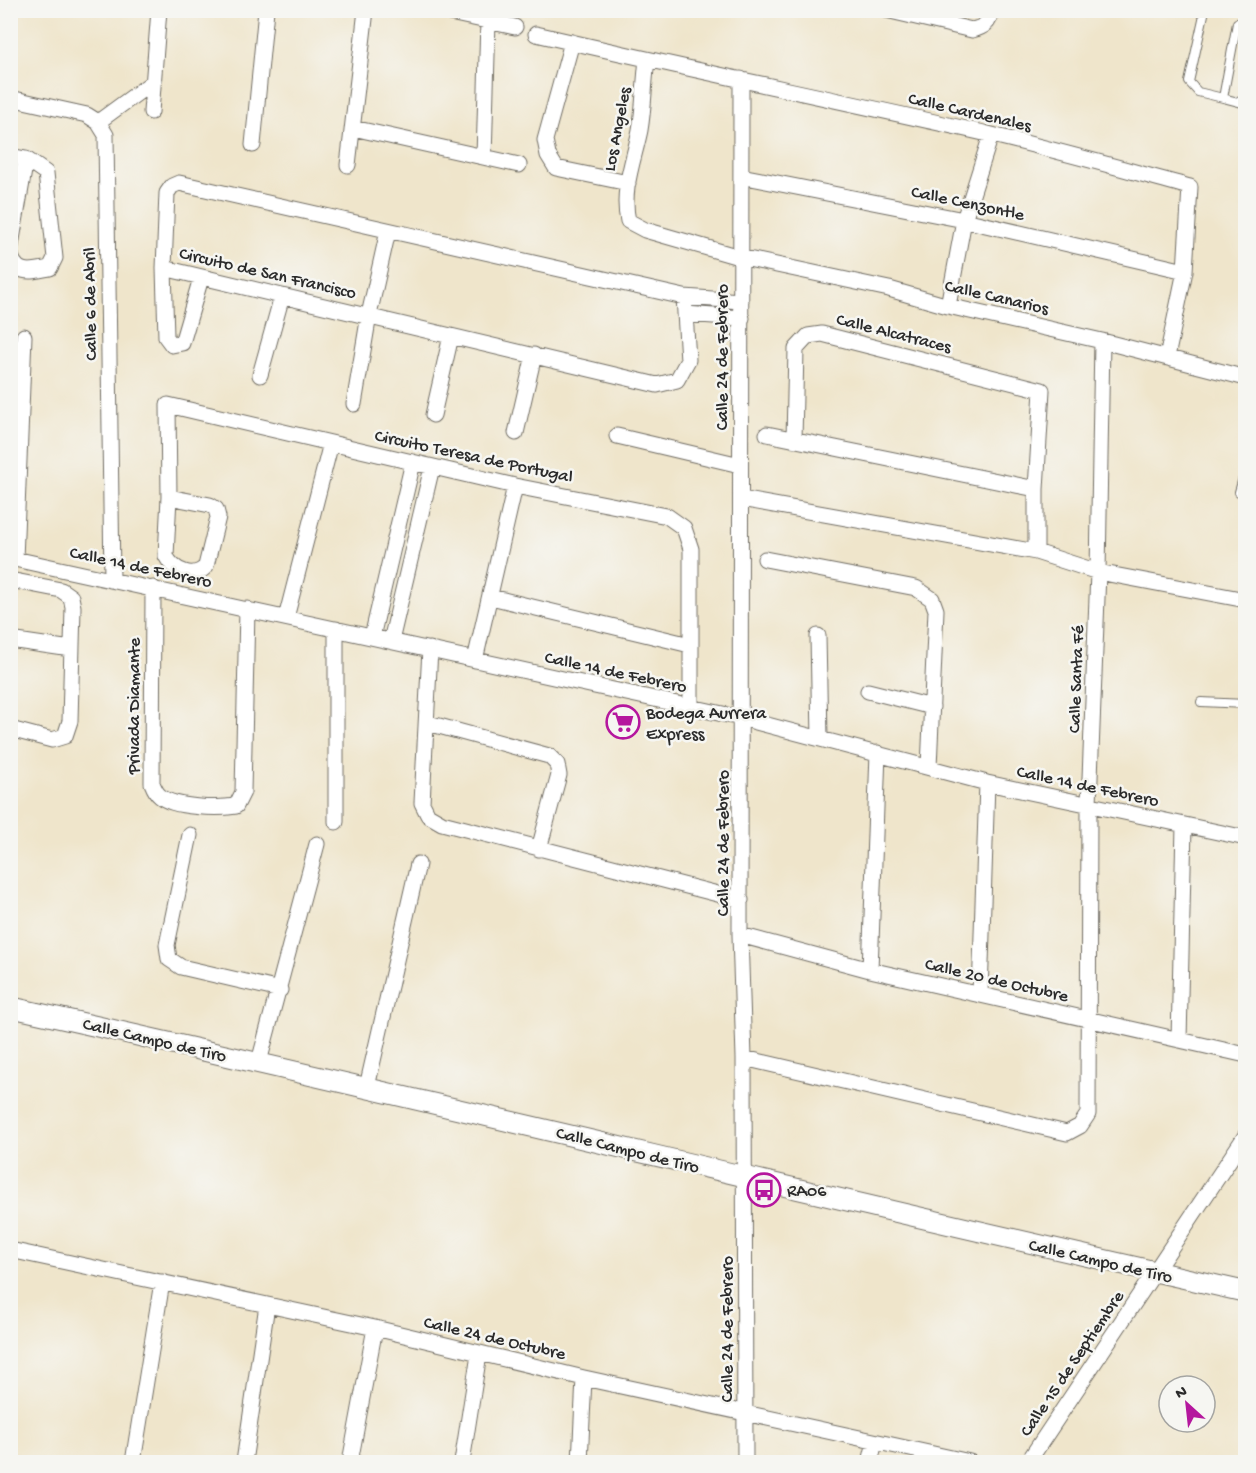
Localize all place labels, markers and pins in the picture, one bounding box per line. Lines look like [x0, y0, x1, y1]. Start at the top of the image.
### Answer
supermarket icon: Bodega Aurrera Express [605, 704, 641, 740]
place label: Bodega Aurrera Express [645, 704, 767, 746]
bus stop icon: RA06 [746, 1172, 782, 1208]
place label: RA06 [787, 1182, 827, 1203]

